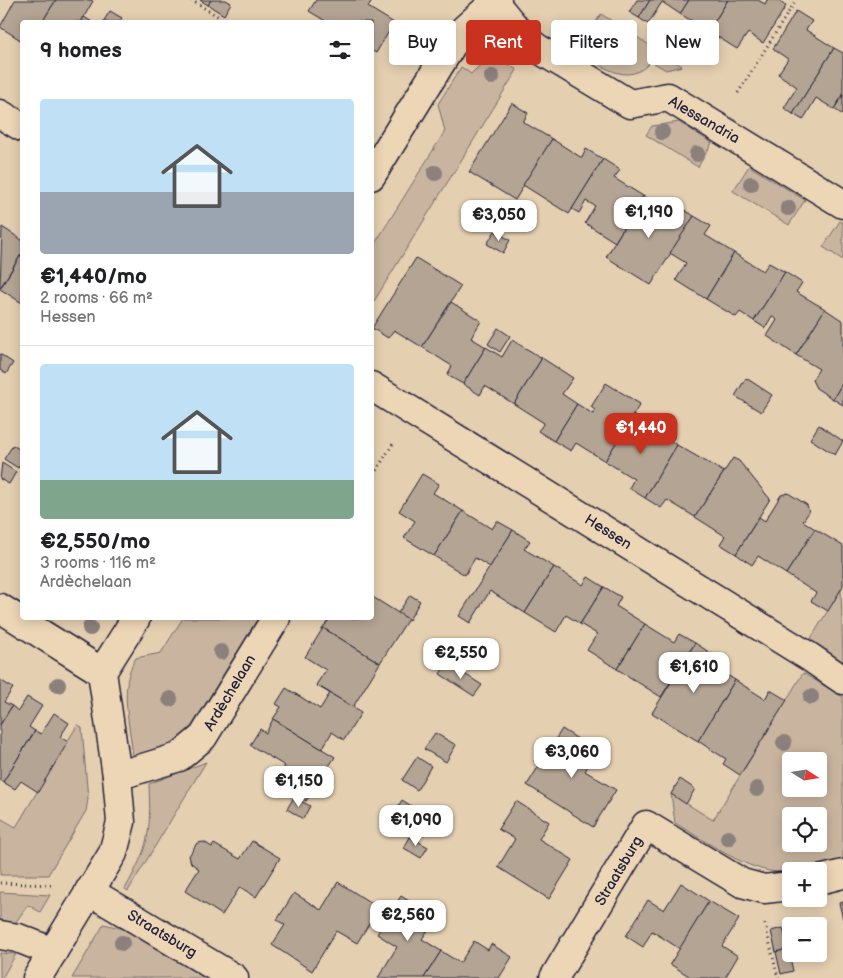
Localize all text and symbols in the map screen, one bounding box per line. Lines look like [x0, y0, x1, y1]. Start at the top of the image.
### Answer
chip: Buy [389, 20, 456, 65]
chip: Rent [466, 20, 541, 65]
chip: Filters [551, 20, 637, 65]
chip: New [647, 20, 719, 65]
icon: filters [326, 36, 354, 64]
text: 9 homes [40, 38, 122, 63]
street label: Alessandria [665, 92, 743, 148]
icon: home [152, 131, 242, 221]
pin: €1,190 [608, 196, 690, 239]
pin: €3,050 [458, 200, 540, 242]
text: €1,190 [625, 203, 673, 222]
text: €3,050 [472, 206, 526, 225]
text: €1,440/mo [40, 264, 147, 289]
text: 2 rooms · 66 m² [40, 289, 153, 308]
text: Hessen [40, 308, 96, 327]
icon: home [152, 397, 242, 487]
pin: €1,440 [600, 412, 682, 455]
text: €1,440 [615, 419, 667, 438]
street label: Hessen [581, 510, 635, 554]
text: €2,550/mo [40, 529, 150, 554]
text: 3 rooms · 116 m² [40, 554, 156, 573]
text: Ardèchelaan [40, 573, 131, 592]
pin: €2,550 [420, 638, 502, 680]
text: €2,550 [434, 644, 488, 663]
street label: Ardèchelaan [200, 651, 260, 735]
pin: €1,610 [653, 652, 735, 694]
text: €1,610 [670, 658, 718, 677]
pin: €3,060 [531, 736, 613, 779]
text: €3,060 [545, 743, 599, 762]
north arrow [782, 752, 828, 798]
map controls [782, 752, 827, 962]
pin: €1,150 [258, 766, 340, 808]
text: €1,150 [275, 772, 323, 791]
pin: €1,090 [375, 804, 457, 847]
button: locate [782, 807, 827, 852]
text: €1,090 [390, 811, 442, 830]
street label: Straatsburg [591, 833, 647, 909]
button: + [782, 862, 827, 907]
pin: €2,560 [367, 900, 449, 942]
street label: Straatsburg [124, 906, 200, 962]
text: €2,560 [381, 906, 435, 925]
button: − [782, 917, 827, 962]

